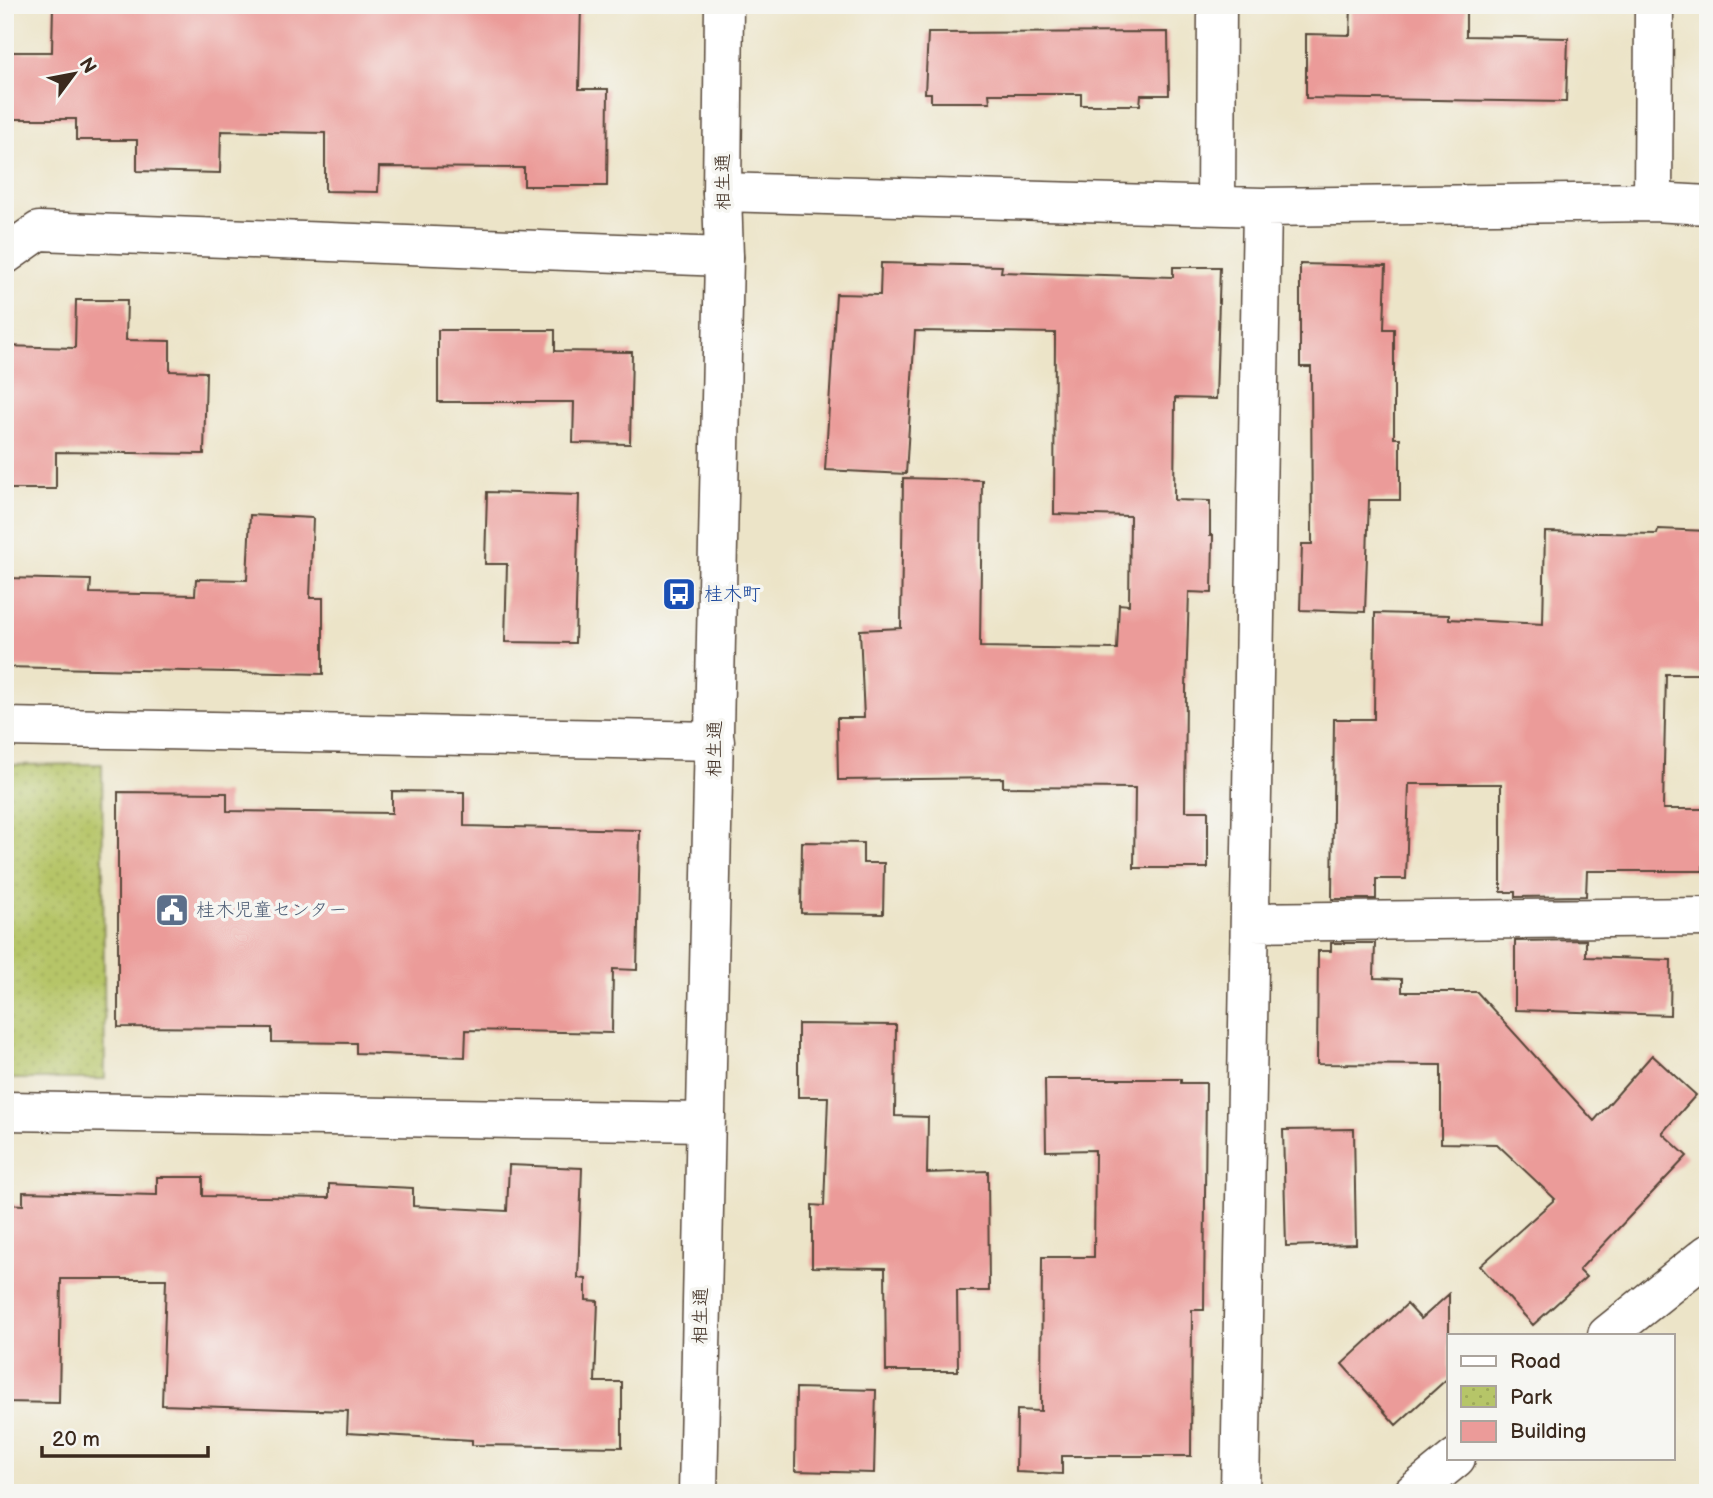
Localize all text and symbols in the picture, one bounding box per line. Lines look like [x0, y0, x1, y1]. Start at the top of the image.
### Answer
north arrow [38, 38, 108, 108]
text: N [74, 54, 101, 78]
street label: 相生通 [712, 153, 735, 211]
bus stop icon: 桂木町 [660, 575, 698, 613]
place label: 桂木町 [704, 583, 761, 606]
street label: 相生通 [703, 720, 727, 778]
public building icon: 桂木児童センター [153, 891, 191, 929]
place label: 桂木児童センター [196, 899, 347, 922]
street label: 相生通 [689, 1287, 713, 1345]
legend [1447, 1334, 1674, 1460]
text: Road [1510, 1349, 1561, 1374]
text: Park [1510, 1385, 1553, 1410]
scale bar [42, 1414, 208, 1458]
text: Building [1510, 1419, 1586, 1444]
text: 20 m [52, 1427, 100, 1452]

